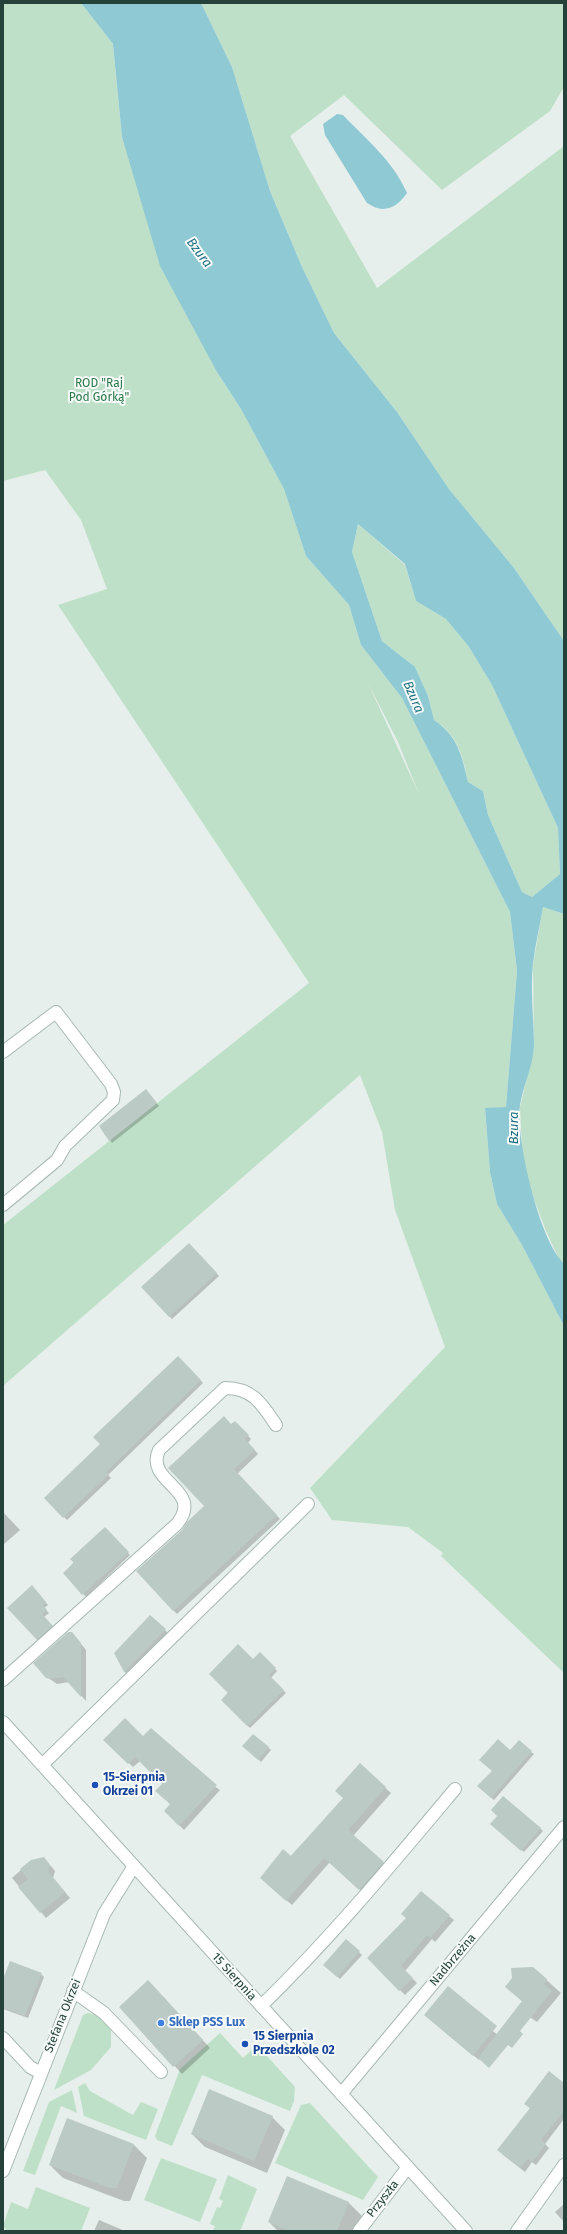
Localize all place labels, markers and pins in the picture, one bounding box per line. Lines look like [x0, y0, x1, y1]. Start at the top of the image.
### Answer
place label: 15-Sierpnia Okrzei 01 [103, 1771, 165, 1799]
marker: 15-Sierpnia Okrzei 01 [90, 1780, 100, 1790]
place label: Sklep PSS Lux [169, 2016, 245, 2030]
marker: Sklep PSS Lux [156, 2018, 166, 2028]
place label: 15 Sierpnia Przedszkole 02 [253, 2030, 335, 2058]
marker: 15 Sierpnia Przedszkole 02 [240, 2039, 250, 2049]

